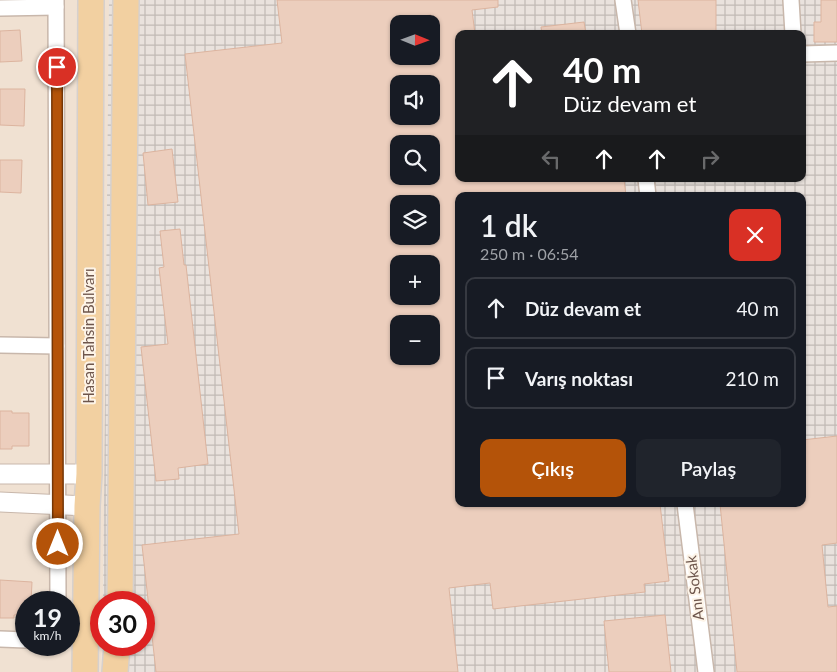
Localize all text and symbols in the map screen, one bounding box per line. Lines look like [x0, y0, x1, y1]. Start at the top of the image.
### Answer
north arrow [390, 15, 440, 65]
map controls [390, 15, 440, 365]
pin [36, 46, 78, 88]
text: 40 m [563, 48, 641, 90]
icon: ahead [480, 50, 545, 115]
icon: arrive [43, 53, 71, 81]
button: sound [390, 75, 440, 125]
text: Düz devam et [563, 90, 696, 117]
button: search [390, 135, 440, 185]
icon: left [537, 145, 565, 173]
icon: ahead [590, 145, 618, 173]
icon: ahead [643, 145, 671, 173]
icon: right [696, 145, 724, 173]
button: layers [390, 195, 440, 245]
text: 1 dk [480, 207, 537, 243]
button: close [729, 209, 781, 261]
text: 250 m · 06:54 [480, 244, 579, 263]
button: + [390, 255, 440, 305]
street label: Hasan Tahsin Bulvarı [79, 268, 97, 404]
icon: ahead [482, 294, 510, 322]
text: Düz devam et [525, 297, 641, 320]
text: 40 m [736, 297, 779, 320]
button: − [390, 315, 440, 365]
icon: arrive [482, 364, 510, 392]
text: Varış noktası [525, 367, 633, 390]
text: 210 m [725, 367, 779, 390]
button: Çıkış [480, 439, 626, 497]
button: Paylaş [636, 439, 781, 497]
position arrow [31, 517, 83, 569]
street label: Anı Sokak [681, 554, 707, 622]
speed limit sign: 30 [90, 591, 155, 656]
text: 19 [33, 602, 62, 632]
text: km/h [33, 628, 62, 643]

